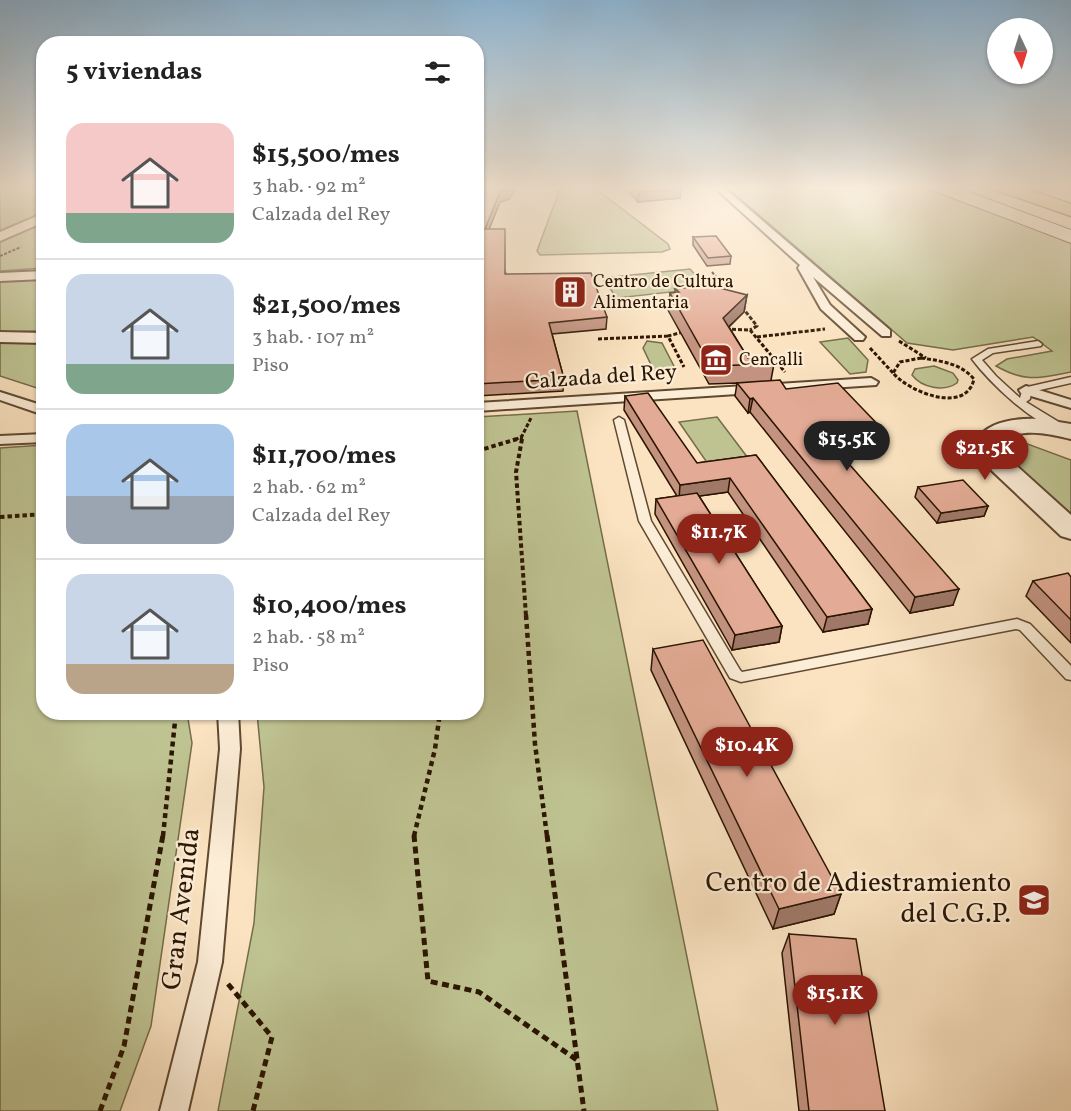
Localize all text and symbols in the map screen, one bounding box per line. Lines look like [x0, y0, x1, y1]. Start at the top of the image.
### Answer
north arrow [987, 18, 1053, 84]
map controls [987, 18, 1053, 84]
text: 5 viviendas [66, 54, 202, 90]
icon: filters [421, 56, 454, 89]
text: $15,500/mes [252, 137, 400, 173]
icon: home [114, 147, 186, 219]
text: 3 hab. · 92 m² [252, 173, 366, 201]
text: Calzada del Rey [252, 201, 390, 229]
place label: Centro de Cultura Alimentaria [593, 270, 734, 316]
building icon: Centro de Cultura Alimentaria [552, 274, 588, 310]
text: $21,500/mes [252, 288, 401, 324]
icon: home [114, 298, 186, 370]
text: 3 hab. · 107 m² [252, 324, 374, 352]
museum icon: Cencalli [698, 342, 734, 378]
place label: Cencalli [739, 348, 803, 373]
text: Piso [252, 352, 289, 380]
street label: Calzada del Rey [524, 357, 678, 399]
pin: $15.5K [798, 421, 896, 472]
text: $15.5K [818, 426, 876, 454]
pin: $21.5K [936, 430, 1034, 481]
text: $21.5K [955, 435, 1015, 463]
text: $11,700/mes [252, 438, 396, 474]
icon: home [114, 448, 186, 520]
text: 2 hab. · 62 m² [252, 474, 366, 502]
text: Calzada del Rey [252, 502, 390, 530]
pin: $11.7K [670, 514, 768, 565]
text: $11.7K [691, 519, 747, 547]
text: $10,400/mes [252, 588, 406, 624]
icon: home [114, 598, 186, 670]
text: 2 hab. · 58 m² [252, 624, 365, 652]
text: Piso [252, 652, 289, 680]
pin: $10.4K [698, 727, 796, 778]
text: $10.4K [715, 732, 779, 760]
street label: Gran Avenida [153, 826, 211, 992]
place label: Centro de Adiestramiento del C.G.P. [706, 865, 1011, 934]
school or university icon: Centro de Adiestramiento del C.G.P. [1016, 882, 1052, 918]
pin: $15.1K [786, 975, 884, 1026]
text: $15.1K [806, 980, 864, 1008]

